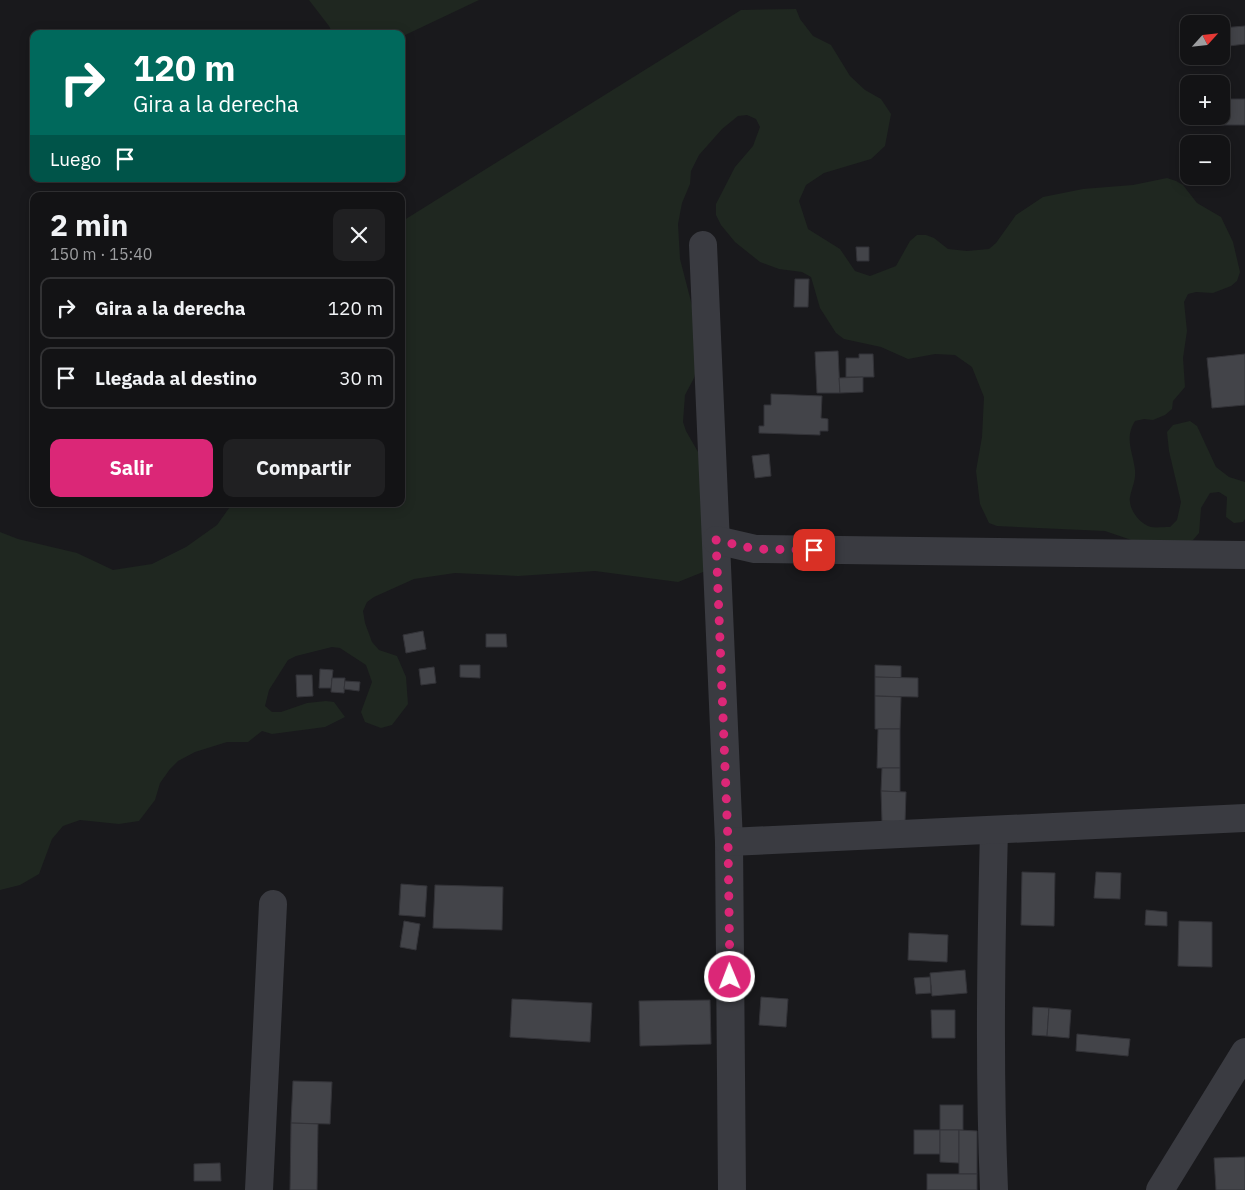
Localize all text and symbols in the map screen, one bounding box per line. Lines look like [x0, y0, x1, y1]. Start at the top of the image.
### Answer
north arrow [1180, 15, 1230, 65]
map controls [1180, 15, 1230, 185]
text: 120 m [133, 45, 236, 91]
icon: right [50, 50, 115, 115]
button: + [1180, 75, 1230, 125]
text: Gira a la derecha [133, 89, 299, 118]
button: − [1180, 135, 1230, 185]
icon: arrive [111, 145, 139, 173]
text: Luego [50, 147, 101, 171]
text: 2 min [50, 205, 128, 244]
button: close [333, 209, 385, 261]
text: 150 m · 15:40 [50, 244, 152, 264]
icon: right [52, 294, 80, 322]
text: Gira a la derecha [95, 296, 246, 320]
text: 120 m [328, 296, 383, 320]
icon: arrive [52, 364, 80, 392]
text: Llegada al destino [95, 366, 257, 390]
text: 30 m [339, 366, 383, 390]
button: Salir [50, 439, 213, 497]
button: Compartir [223, 439, 385, 497]
pin [793, 529, 835, 571]
icon: arrive [800, 536, 828, 564]
position arrow [703, 950, 755, 1002]

